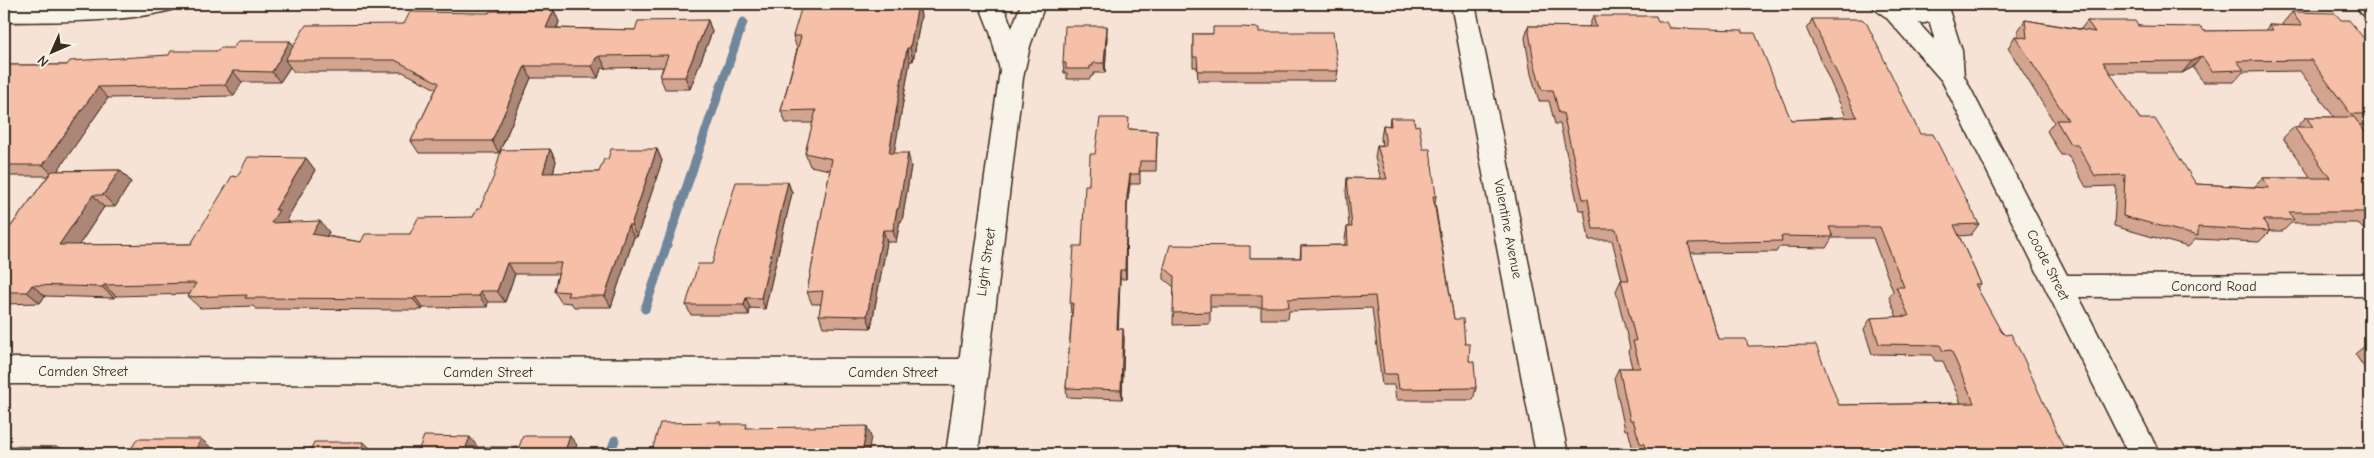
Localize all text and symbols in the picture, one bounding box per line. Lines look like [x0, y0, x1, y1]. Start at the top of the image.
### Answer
north arrow [28, 28, 78, 78]
text: N [34, 52, 52, 70]
street label: Valentine Avenue [1490, 178, 1526, 280]
street label: Light Street [973, 226, 999, 297]
street label: Coode Street [2023, 227, 2074, 304]
street label: Concord Road [2171, 278, 2257, 295]
street label: Camden Street [38, 363, 129, 380]
street label: Camden Street [443, 364, 534, 381]
street label: Camden Street [848, 364, 939, 381]

